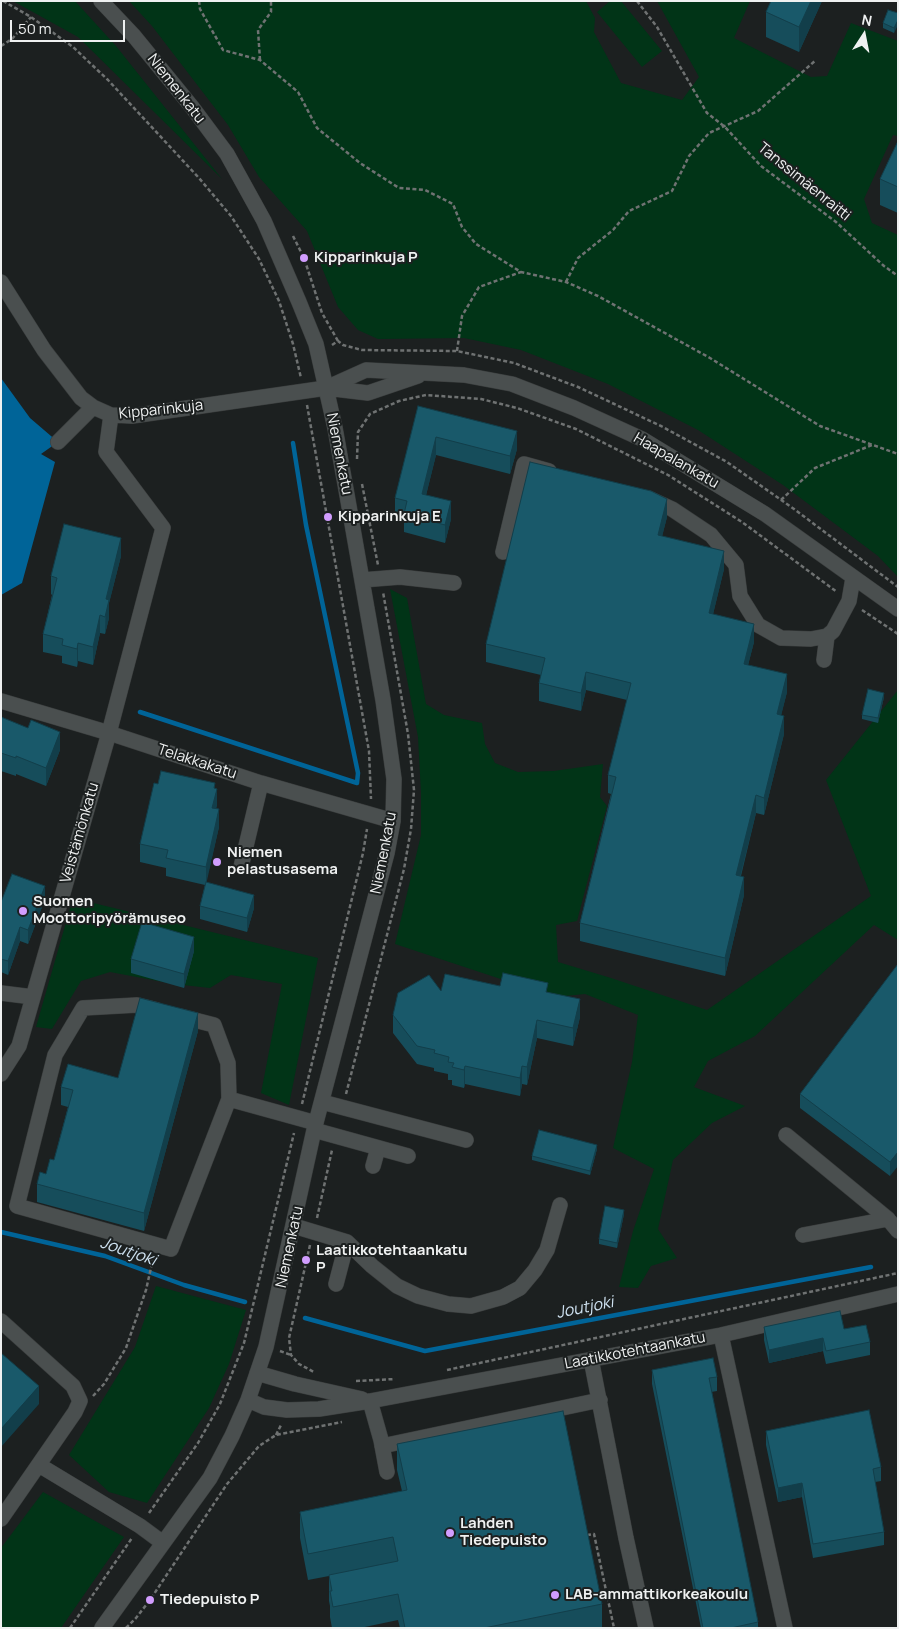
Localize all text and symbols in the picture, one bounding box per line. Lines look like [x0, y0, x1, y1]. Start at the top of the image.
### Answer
text: N [860, 9, 874, 30]
scale bar [12, 10, 128, 42]
north arrow [839, 10, 889, 60]
text: 50 m [18, 18, 52, 39]
street label: Niemenkatu [143, 51, 209, 127]
street label: Tanssimäenraitti [754, 139, 854, 225]
place label: Kipparinkuja P [314, 249, 418, 267]
marker: Kipparinkuja P [298, 252, 310, 264]
street label: Kipparinkuja [118, 397, 204, 423]
street label: Niemenkatu [322, 411, 356, 497]
street label: Haapalankatu [630, 429, 722, 493]
place label: Kipparinkuja E [338, 508, 441, 526]
marker: Kipparinkuja E [322, 511, 334, 523]
street label: Telakkakatu [155, 741, 239, 783]
street label: Veistämönkatu [57, 781, 103, 885]
street label: Niemenkatu [367, 810, 401, 896]
place label: Niemen pelastusasema [227, 844, 338, 879]
marker: Niemen pelastusasema [211, 856, 223, 868]
place label: Suomen Moottoripyörämuseo [33, 893, 186, 928]
marker: Suomen Moottoripyörämuseo [17, 905, 29, 917]
street label: Niemenkatu [273, 1204, 307, 1290]
water label: Joutjoki [97, 1233, 159, 1271]
place label: Laatikkotehtaankatu P [316, 1242, 467, 1277]
marker: Laatikkotehtaankatu P [300, 1254, 312, 1266]
water label: Joutjoki [555, 1293, 615, 1323]
street label: Laatikkotehtaankatu [563, 1329, 707, 1373]
place label: Lahden Tiedepuisto [460, 1515, 547, 1550]
marker: Lahden Tiedepuisto [444, 1527, 456, 1539]
place label: LAB-ammattikorkeakoulu [565, 1586, 748, 1604]
marker: LAB-ammattikorkeakoulu [549, 1589, 561, 1601]
place label: Tiedepuisto P [160, 1591, 259, 1609]
marker: Tiedepuisto P [144, 1594, 156, 1606]

